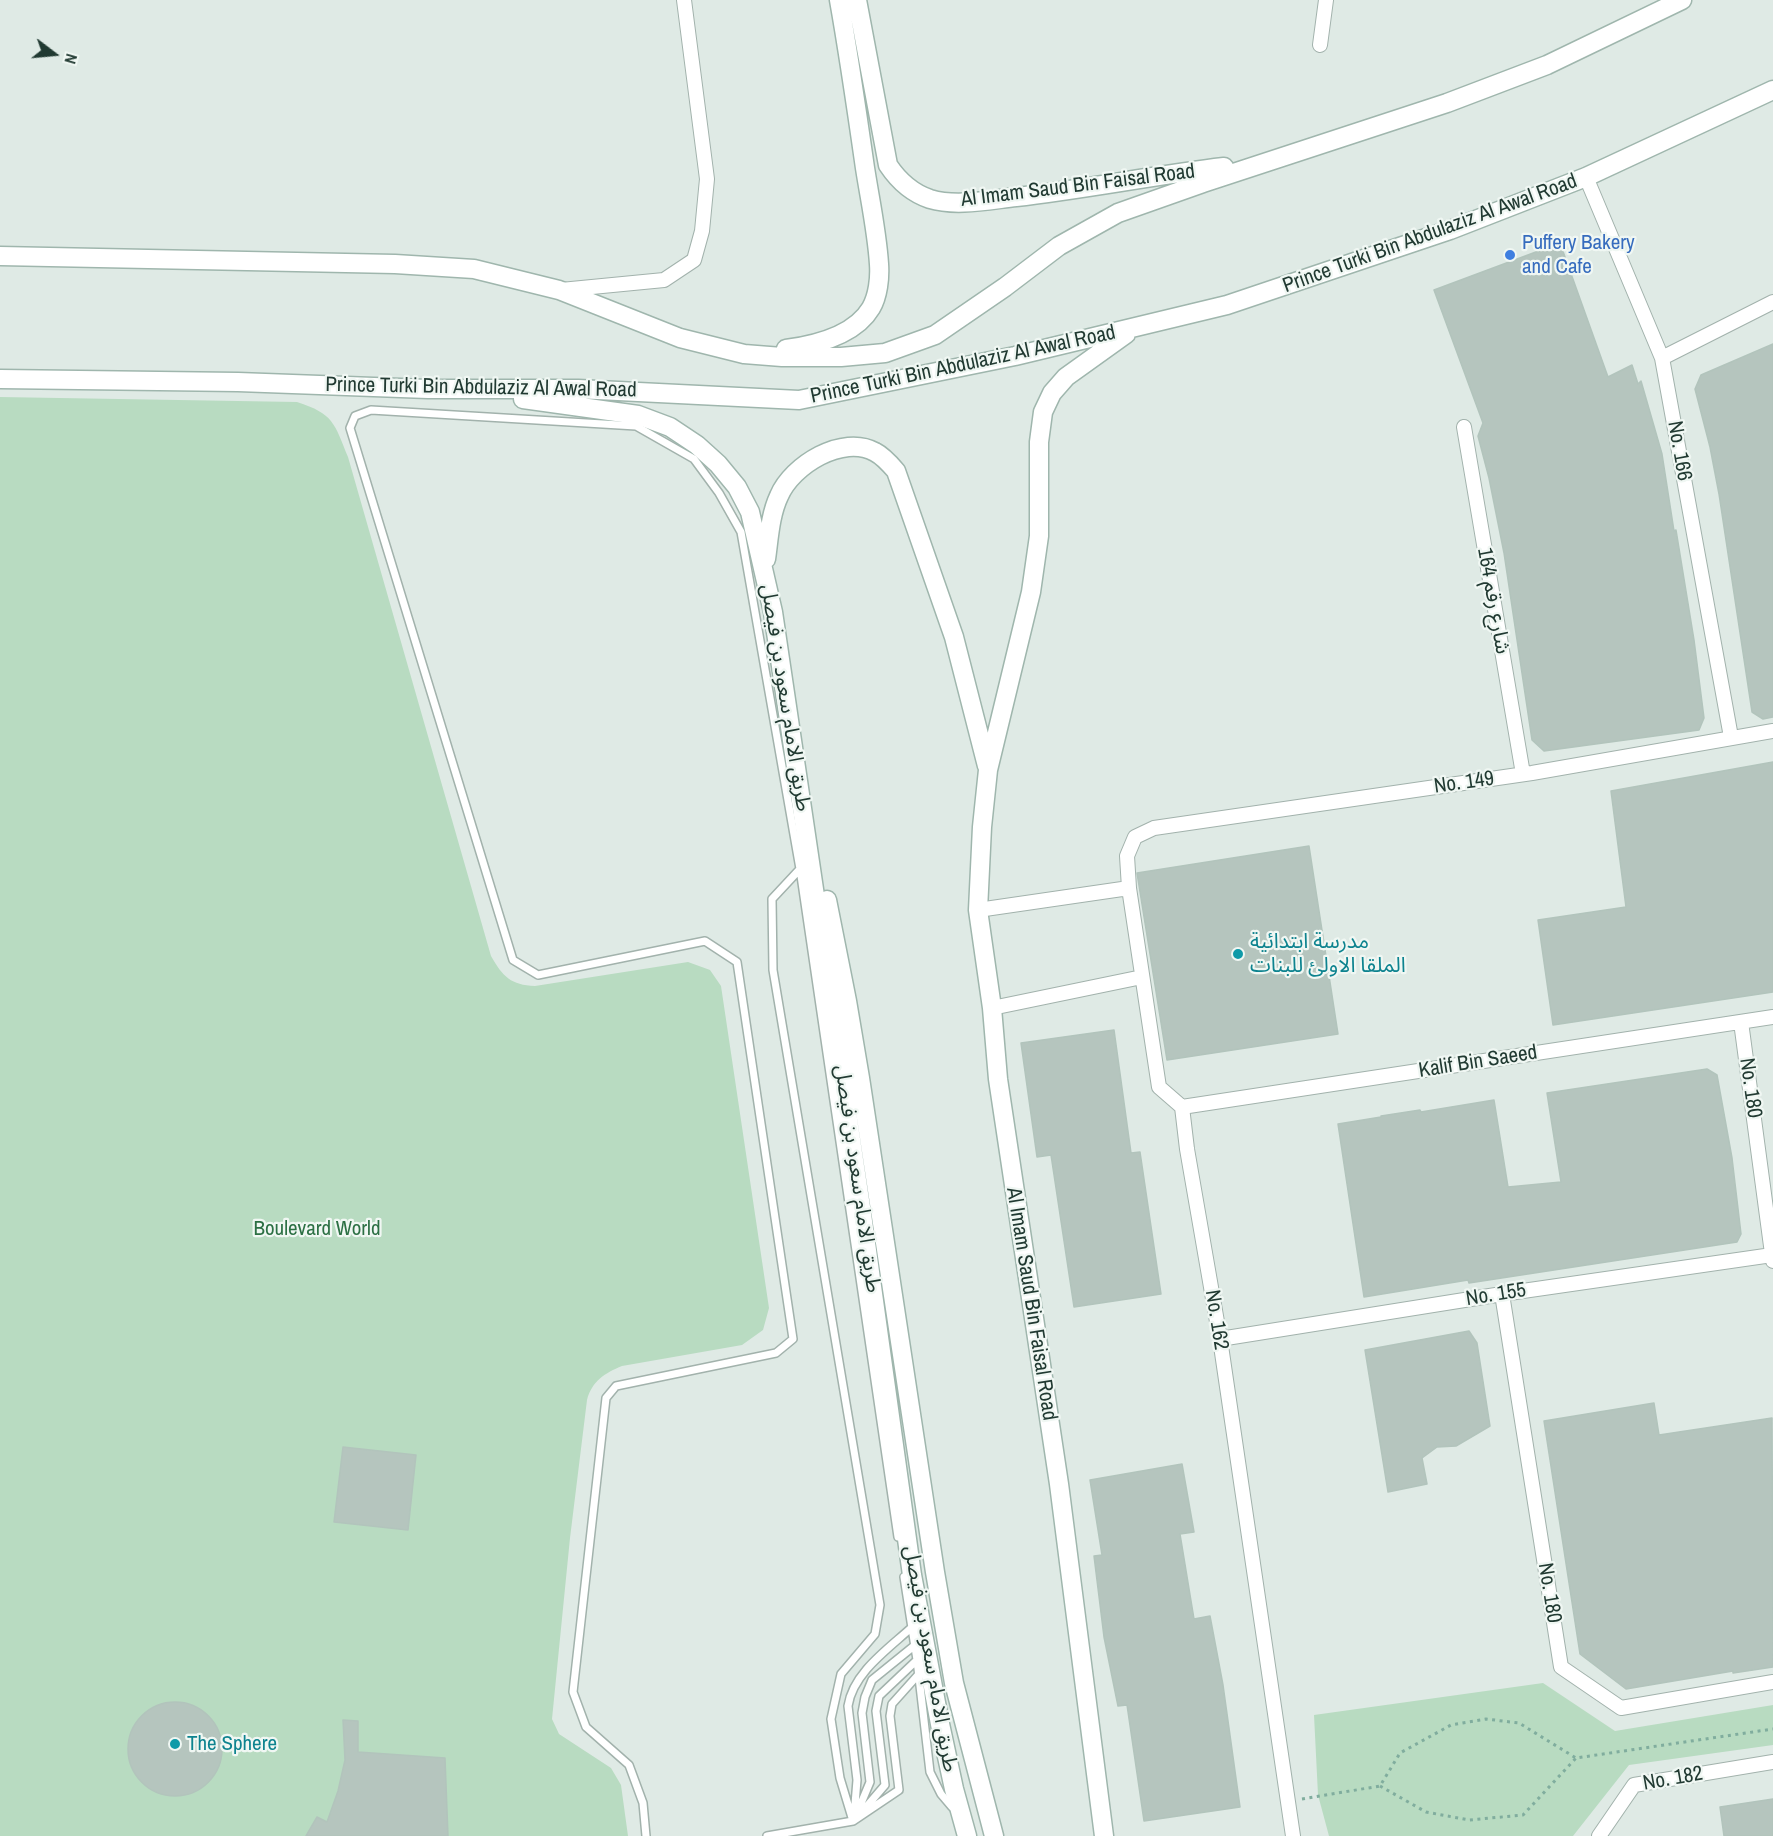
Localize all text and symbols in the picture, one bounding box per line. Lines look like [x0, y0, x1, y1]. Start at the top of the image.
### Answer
north arrow [24, 24, 84, 84]
text: N [59, 51, 83, 67]
street label: Al Imam Saud Bin Faisal Road [960, 159, 1196, 213]
street label: Prince Turki Bin Abdulaziz Al Awal Road [1279, 169, 1581, 299]
place label: Puffery Bakery and Cafe [1522, 230, 1635, 280]
marker: Puffery Bakery and Cafe [1503, 248, 1517, 262]
street label: Prince Turki Bin Abdulaziz Al Awal Road [808, 320, 1118, 410]
street label: Prince Turki Bin Abdulaziz Al Awal Road [325, 373, 637, 403]
street label: No. 166 [1661, 419, 1697, 483]
street label: شارع رقم 164 [1471, 546, 1515, 656]
street label: طريق الامام سعود بن فيصل [755, 583, 815, 813]
street label: No. 149 [1432, 766, 1496, 800]
place label: مدرسة ابتدائية الملقا الاولئ للبنات [1250, 929, 1406, 979]
marker: مدرسة ابتدائية الملقا الاولئ للبنات [1231, 947, 1245, 961]
street label: Kalif Bin Saeed [1417, 1040, 1539, 1084]
street label: No. 180 [1733, 1056, 1767, 1120]
street label: طريق الامام سعود بن فيصل [829, 1064, 885, 1294]
street label: Al Imam Saud Bin Faisal Road [1000, 1186, 1062, 1422]
park label: Boulevard World [254, 1216, 380, 1242]
street label: No. 155 [1464, 1278, 1528, 1312]
street label: No. 162 [1199, 1288, 1233, 1352]
street label: طريق الامام سعود بن فيصل [898, 1544, 962, 1774]
street label: No. 180 [1532, 1561, 1566, 1625]
place label: The Sphere [187, 1731, 277, 1757]
marker: The Sphere [168, 1737, 182, 1751]
street label: No. 182 [1641, 1761, 1705, 1797]

